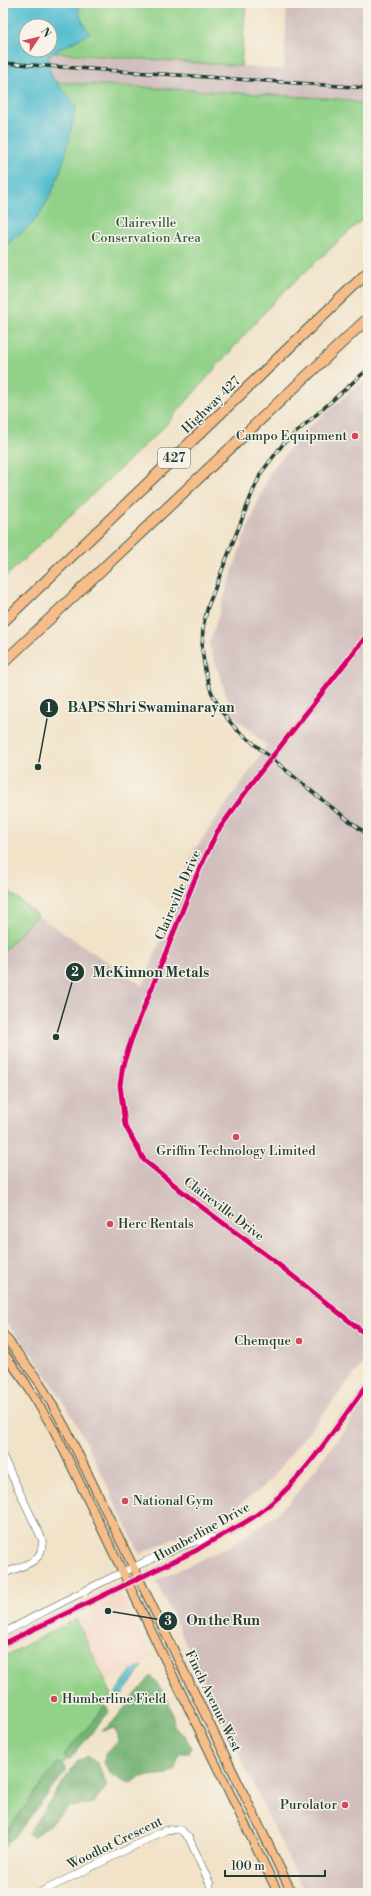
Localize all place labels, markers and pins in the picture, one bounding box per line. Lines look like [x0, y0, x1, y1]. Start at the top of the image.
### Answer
place label: Campo Equipment [236, 428, 347, 444]
marker: Campo Equipment [350, 431, 360, 441]
callout: BAPS Shri Swaminarayan [39, 695, 242, 721]
callout: McKinnon Metals [65, 959, 217, 985]
marker: Griffin Technology Limited [231, 1132, 241, 1142]
place label: Griffin Technology Limited [156, 1143, 316, 1159]
place label: Herc Rentals [118, 1216, 194, 1232]
marker: Herc Rentals [105, 1219, 115, 1229]
place label: Chemque [234, 1333, 291, 1349]
marker: Chemque [294, 1336, 304, 1346]
place label: National Gym [133, 1493, 214, 1509]
marker: National Gym [120, 1496, 130, 1506]
callout: On the Run [158, 1608, 268, 1634]
place label: Humberline Field [62, 1691, 167, 1707]
marker: Humberline Field [49, 1694, 59, 1704]
place label: Purolator [280, 1797, 337, 1813]
marker: Purolator [340, 1800, 350, 1810]

